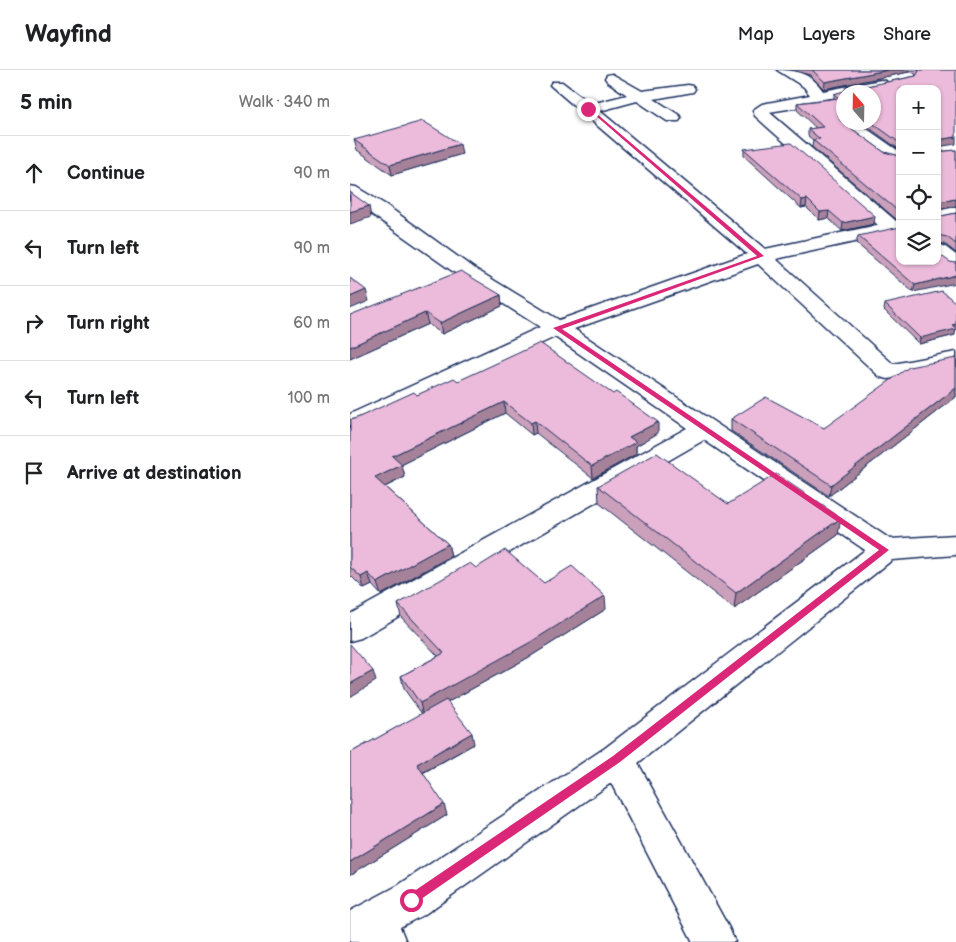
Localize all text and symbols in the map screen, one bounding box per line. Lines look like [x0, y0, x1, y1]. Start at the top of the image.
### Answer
text: Wayfind [25, 20, 112, 49]
text: Map [738, 24, 774, 45]
text: Layers [802, 24, 855, 45]
text: Share [883, 24, 931, 45]
north arrow [836, 85, 881, 130]
map controls [896, 85, 941, 265]
button: + [896, 85, 941, 130]
text: 5 min [20, 90, 73, 115]
text: Walk · 340 m [239, 93, 330, 112]
route end [577, 98, 600, 121]
button: − [896, 130, 941, 175]
icon: ahead [20, 159, 48, 187]
text: Continue [67, 162, 145, 185]
text: 90 m [294, 164, 330, 183]
button: locate [896, 175, 941, 220]
button: layers [896, 220, 941, 265]
icon: left [20, 234, 48, 262]
text: Turn left [67, 237, 139, 260]
text: 90 m [294, 239, 330, 258]
icon: right [20, 309, 48, 337]
text: Turn right [67, 312, 150, 335]
text: 60 m [293, 314, 330, 333]
icon: left [20, 384, 48, 412]
text: Turn left [67, 387, 139, 410]
text: 100 m [287, 389, 330, 408]
icon: arrive [20, 459, 48, 487]
text: Arrive at destination [67, 462, 242, 485]
route start [400, 889, 423, 912]

